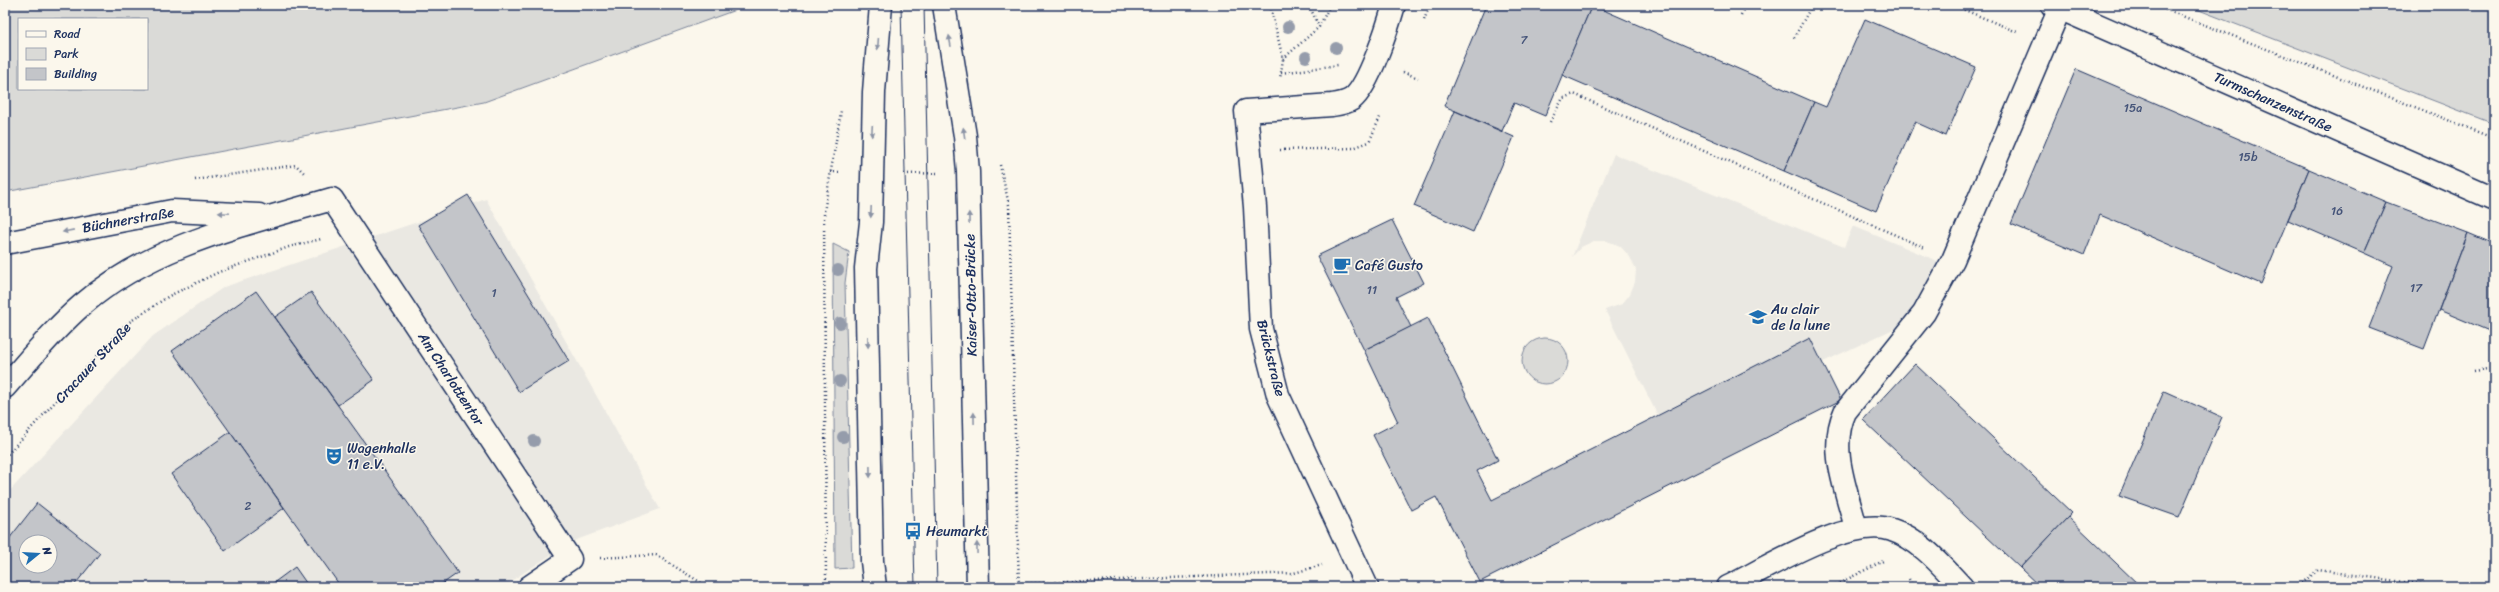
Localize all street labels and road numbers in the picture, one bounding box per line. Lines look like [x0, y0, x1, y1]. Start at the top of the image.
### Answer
street label: Turmschanzenstraße [2210, 65, 2336, 139]
street label: Büchnerstraße [80, 200, 176, 240]
street label: Kaiser-Otto-Brücke [957, 233, 985, 357]
street label: Cracauer Straße [49, 316, 138, 409]
street label: Brückstraße [1249, 317, 1293, 399]
street label: Am Charlottentor [411, 326, 492, 432]

